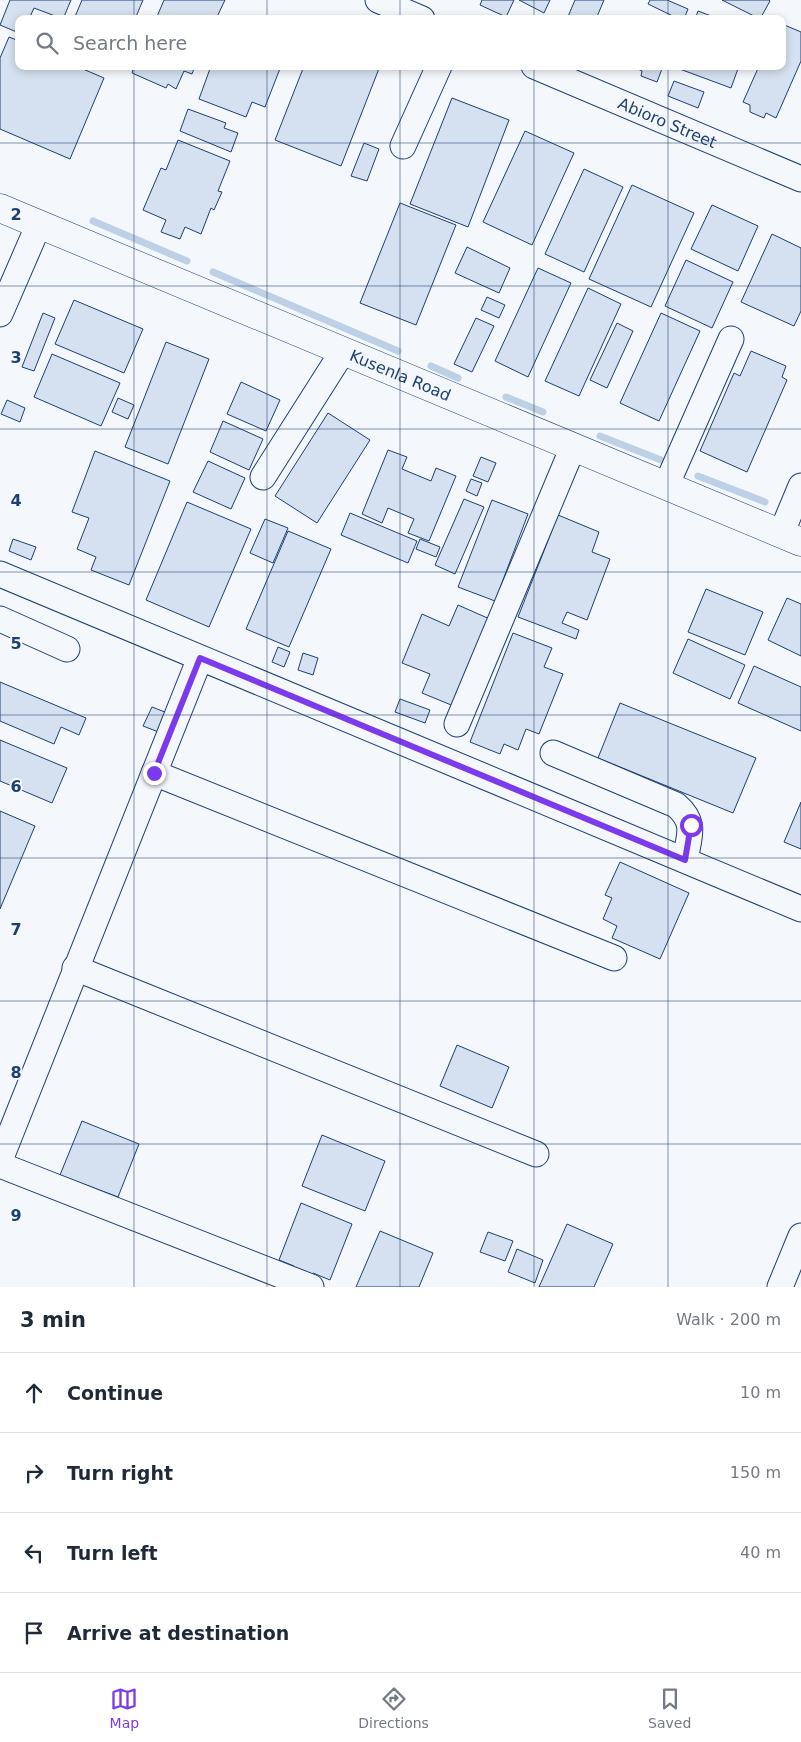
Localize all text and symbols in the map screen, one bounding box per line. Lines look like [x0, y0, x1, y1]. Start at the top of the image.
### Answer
search box [15, 15, 786, 70]
icon: search [33, 29, 61, 57]
text: Search here [73, 32, 187, 54]
street label: Abioro Street [615, 94, 719, 152]
text: 2 [10, 205, 22, 224]
street label: Kusenla Road [347, 346, 454, 405]
text: 3 [10, 348, 22, 367]
text: 4 [10, 491, 22, 510]
text: 5 [10, 634, 22, 653]
route end [143, 762, 166, 785]
text: 6 [10, 777, 22, 796]
route start [680, 814, 703, 837]
text: 7 [10, 920, 22, 939]
text: 8 [10, 1063, 22, 1082]
text: 9 [10, 1206, 22, 1225]
text: 3 min [20, 1308, 86, 1332]
text: Walk · 200 m [676, 1310, 781, 1329]
icon: ahead [20, 1379, 48, 1407]
text: Continue [67, 1382, 163, 1404]
text: 10 m [740, 1383, 781, 1402]
icon: right [20, 1459, 48, 1487]
text: Turn right [67, 1462, 173, 1484]
text: 150 m [730, 1463, 781, 1482]
icon: left [20, 1539, 48, 1567]
text: Turn left [67, 1542, 158, 1564]
text: 40 m [740, 1543, 781, 1562]
icon: arrive [20, 1619, 48, 1647]
text: Arrive at destination [67, 1622, 289, 1644]
tab: Map [110, 1685, 139, 1731]
tab: Directions [358, 1685, 429, 1731]
tab: Saved [648, 1685, 691, 1731]

